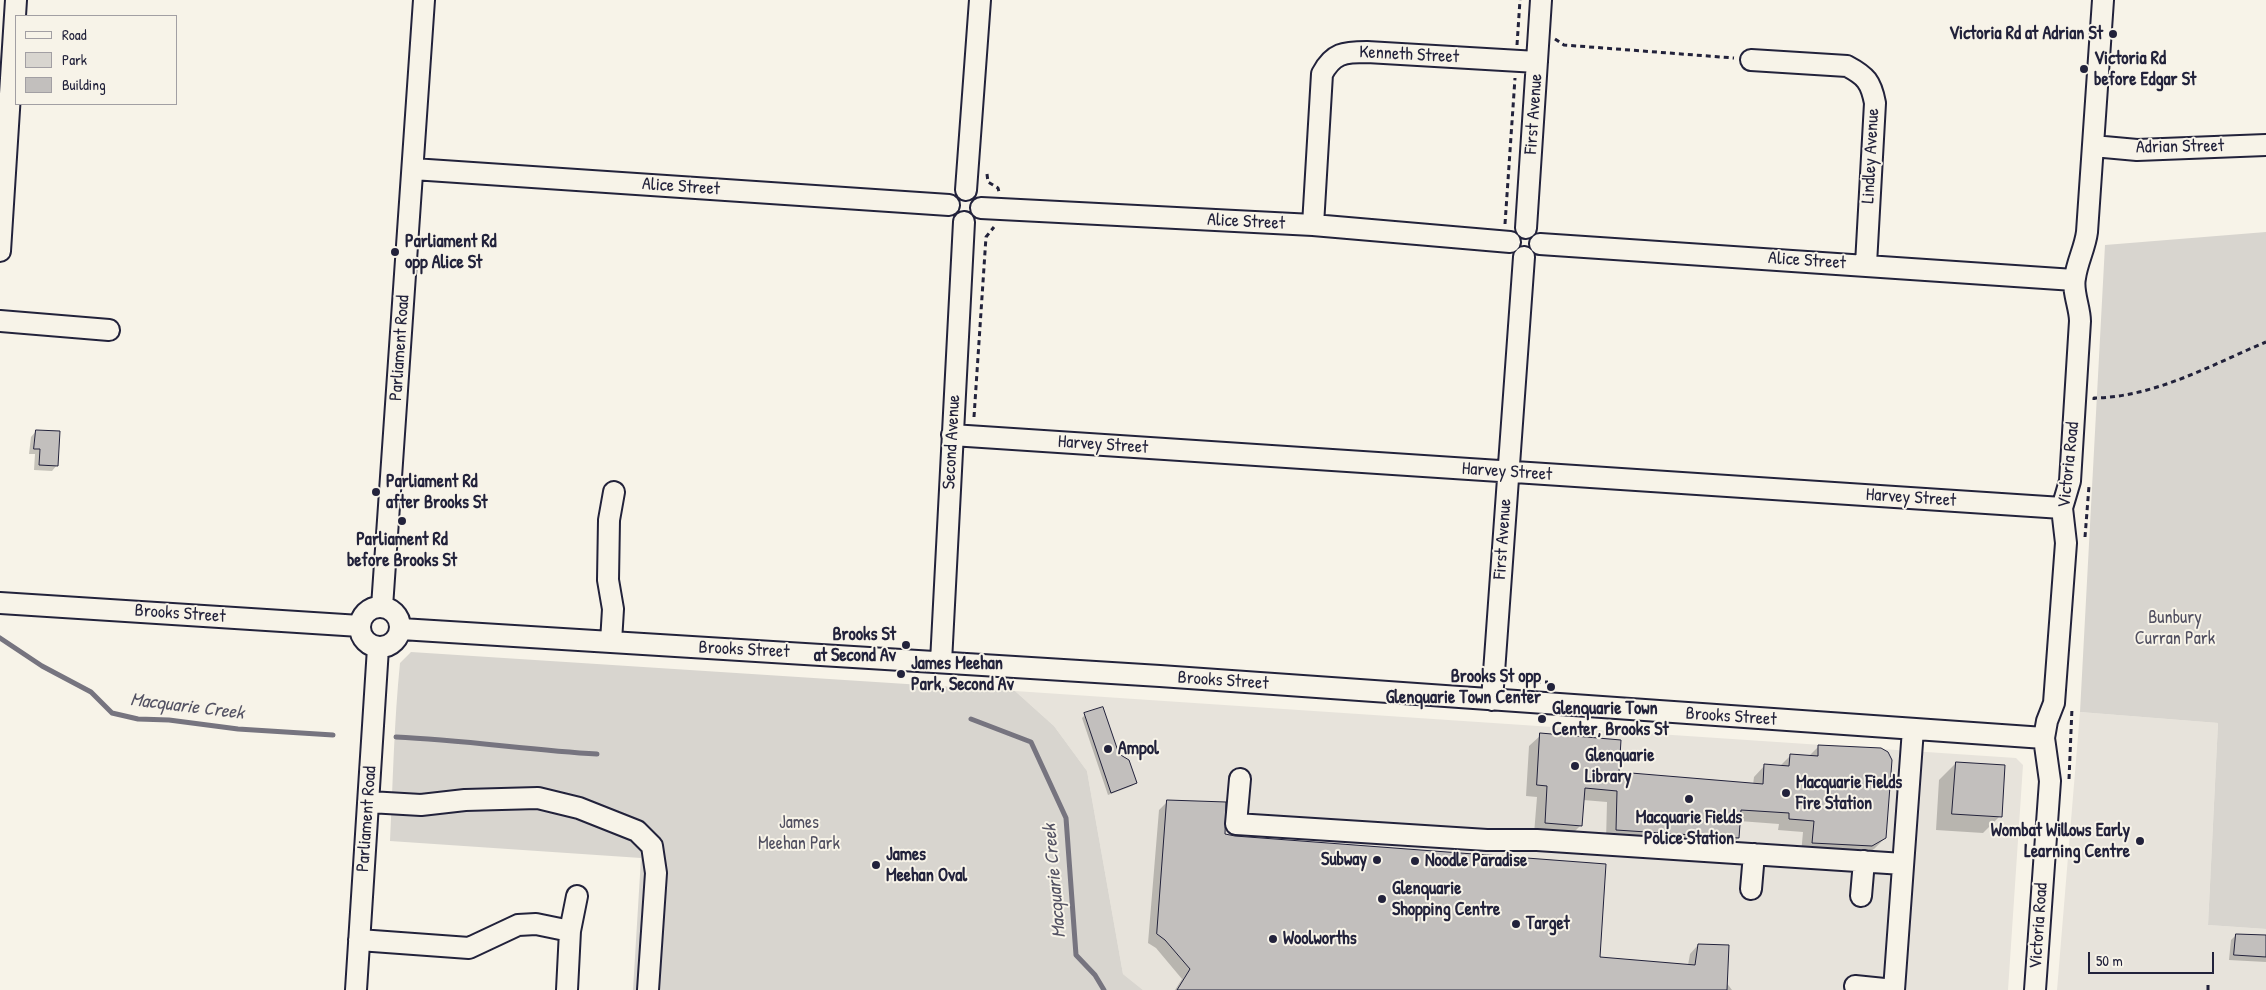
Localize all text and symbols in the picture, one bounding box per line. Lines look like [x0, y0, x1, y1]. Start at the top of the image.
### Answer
legend [15, 15, 178, 105]
place label: Victoria Rd at Adrian St [1949, 23, 2103, 45]
text: Road [62, 24, 87, 45]
marker: Victoria Rd at Adrian St [2107, 28, 2119, 40]
street label: Kenneth Street [1359, 42, 1459, 68]
place label: Victoria Rd before Edgar St [2094, 48, 2196, 90]
text: Park [62, 49, 87, 70]
marker: Victoria Rd before Edgar St [2078, 63, 2090, 75]
street label: First Avenue [1520, 73, 1548, 155]
text: Building [62, 74, 106, 95]
street label: Lindley Avenue [1858, 108, 1884, 204]
street label: Adrian Street [2136, 135, 2224, 159]
street label: Alice Street [641, 174, 721, 200]
street label: Alice Street [1207, 209, 1285, 235]
place label: Parliament Rd opp Alice St [405, 231, 497, 274]
marker: Parliament Rd opp Alice St [389, 246, 401, 258]
street label: Alice Street [1767, 248, 1847, 274]
street label: Parliament Road [386, 294, 414, 402]
street label: Second Avenue [939, 394, 965, 490]
street label: Victoria Road [2054, 421, 2084, 509]
street label: Harvey Street [1057, 431, 1149, 459]
street label: Harvey Street [1461, 458, 1553, 486]
place label: Parliament Rd after Brooks St [386, 471, 488, 514]
street label: Harvey Street [1865, 484, 1957, 512]
marker: Parliament Rd after Brooks St [370, 486, 382, 498]
street label: First Avenue [1489, 498, 1517, 580]
marker: Parliament Rd before Brooks St [396, 515, 408, 527]
place label: Parliament Rd before Brooks St [347, 529, 457, 572]
street label: Brooks Street [134, 600, 226, 628]
park label: Bunbury Curran Park [2135, 607, 2215, 650]
place label: Brooks St at Second Av [814, 624, 896, 666]
street label: Brooks Street [698, 637, 790, 663]
marker: Brooks St at Second Av [900, 639, 912, 651]
place label: James Meehan Park, Second Av [911, 653, 1014, 696]
place label: Brooks St opp Glenquarie Town Center [1386, 666, 1541, 709]
street label: Brooks Street [1177, 667, 1269, 695]
marker: James Meehan Park, Second Av [895, 668, 907, 680]
marker: Brooks St opp Glenquarie Town Center [1545, 681, 1557, 693]
water label: Macquarie Creek [129, 689, 245, 725]
place label: Glenquarie Town Center, Brooks St [1552, 698, 1669, 741]
street label: Brooks Street [1685, 703, 1777, 731]
marker: Glenquarie Town Center, Brooks St [1536, 713, 1548, 725]
place label: Ampol [1118, 738, 1159, 760]
marker: Ampol [1102, 743, 1114, 755]
place label: Glenquarie Library [1585, 745, 1654, 788]
marker: Glenquarie Library [1569, 760, 1581, 772]
street label: Parliament Road [353, 765, 381, 873]
place label: Macquarie Fields Fire Station [1796, 772, 1902, 814]
marker: Macquarie Fields Fire Station [1780, 787, 1792, 799]
marker: Macquarie Fields Police Station [1683, 793, 1695, 805]
place label: Macquarie Fields Police Station [1636, 807, 1742, 850]
park label: James Meehan Park [758, 812, 840, 854]
place label: Wombat Willows Early Learning Centre [1991, 820, 2130, 862]
water label: Macquarie Creek [1039, 823, 1071, 939]
marker: Wombat Willows Early Learning Centre [2134, 835, 2146, 847]
place label: James Meehan Oval [886, 844, 967, 886]
place label: Subway [1321, 849, 1367, 871]
place label: Noodle Paradise [1425, 850, 1527, 872]
marker: Subway [1371, 854, 1383, 866]
marker: Noodle Paradise [1409, 855, 1421, 867]
marker: James Meehan Oval [870, 859, 882, 871]
place label: Glenquarie Shopping Centre [1392, 878, 1500, 921]
street label: Victoria Road [2025, 882, 2053, 970]
marker: Glenquarie Shopping Centre [1376, 893, 1388, 905]
place label: Target [1526, 913, 1570, 935]
marker: Target [1510, 918, 1522, 930]
place label: Woolworths [1283, 928, 1357, 950]
marker: Woolworths [1267, 933, 1279, 945]
scale bar [2091, 942, 2217, 974]
text: 50 m [2096, 950, 2123, 971]

